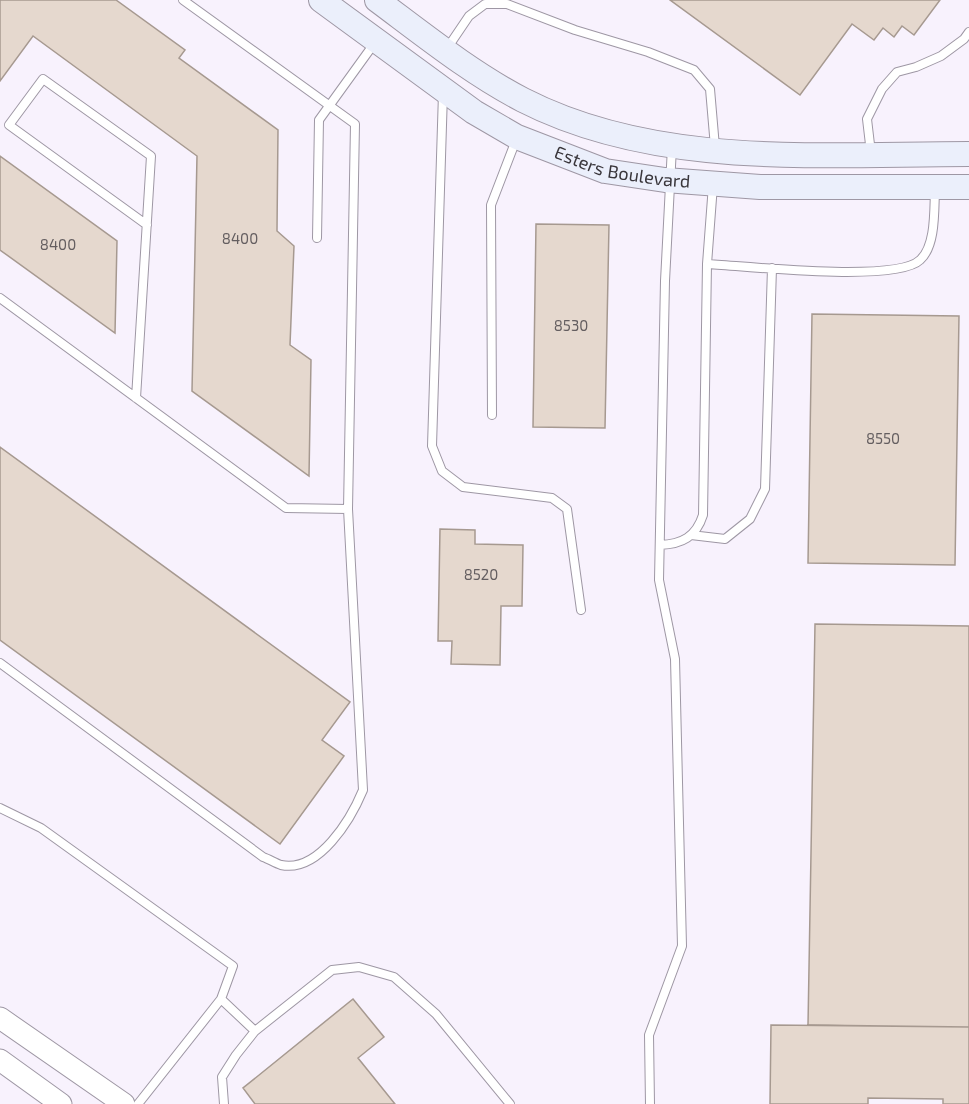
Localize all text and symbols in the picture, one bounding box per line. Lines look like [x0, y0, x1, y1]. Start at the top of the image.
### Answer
street label: Esters Boulevard [552, 141, 691, 192]
house number: 8400 [222, 229, 258, 247]
house number: 8400 [40, 235, 76, 253]
house number: 8530 [554, 316, 588, 334]
house number: 8550 [866, 429, 900, 447]
house number: 8520 [464, 565, 498, 583]

